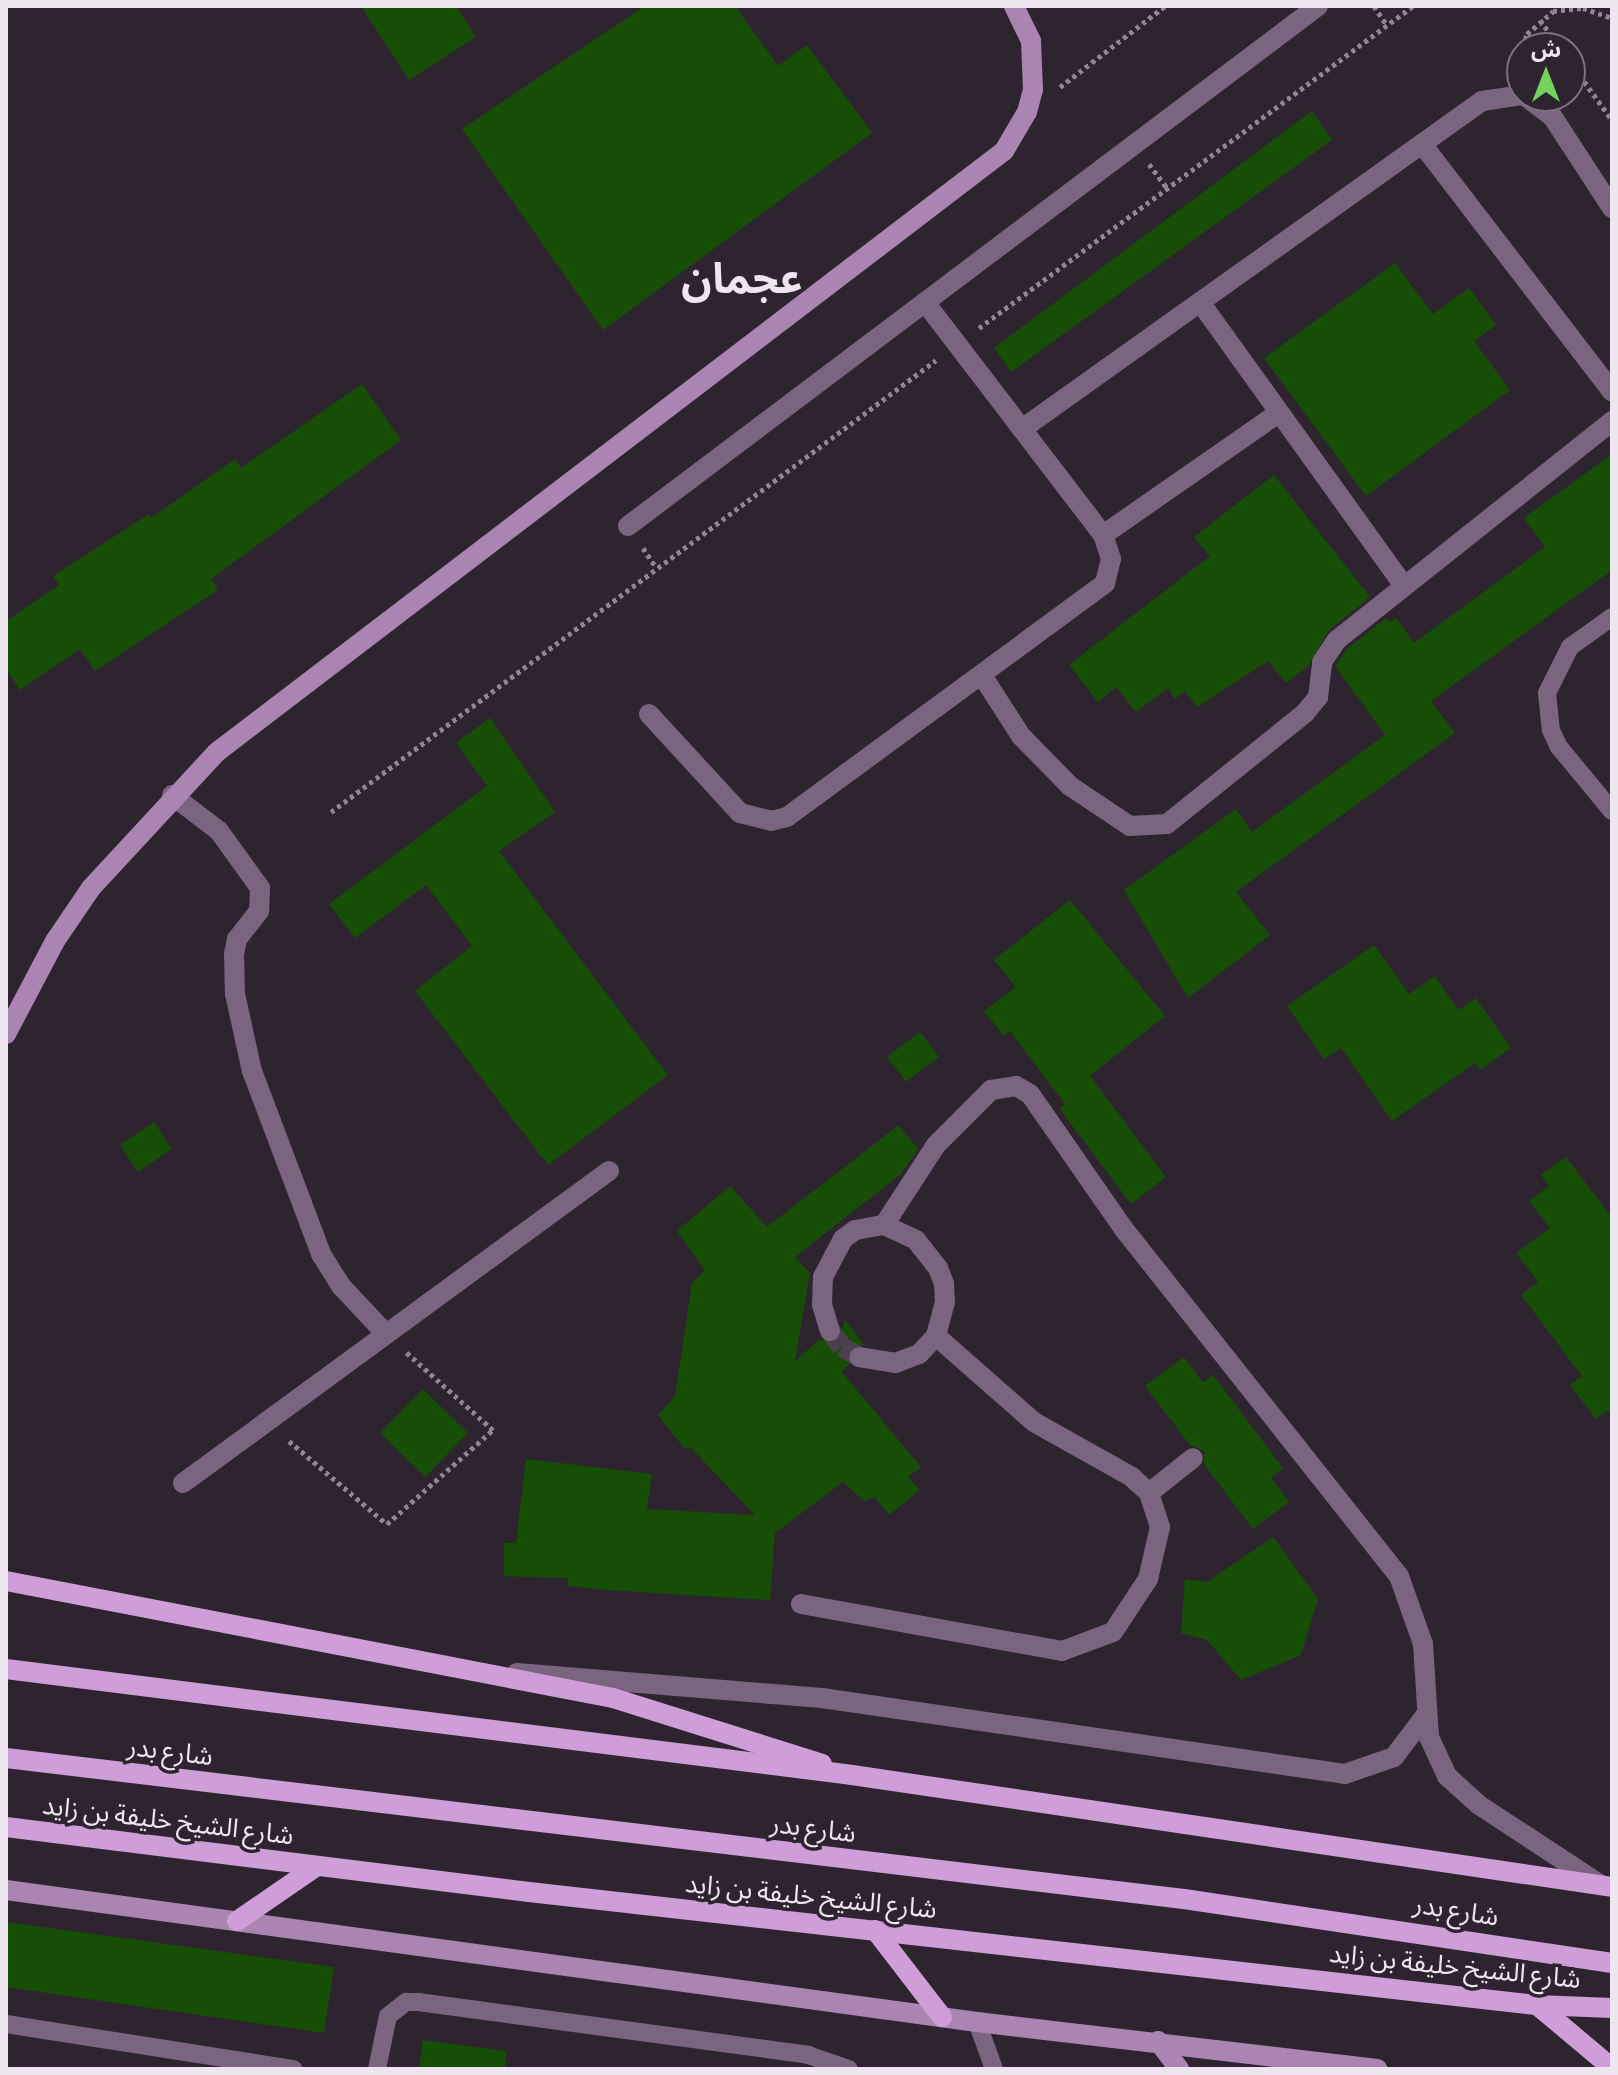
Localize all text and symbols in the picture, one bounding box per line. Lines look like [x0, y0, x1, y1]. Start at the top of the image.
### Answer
north arrow [1506, 32, 1586, 112]
text: ش [1531, 37, 1561, 62]
district label: عجمان [681, 254, 803, 304]
street label: شارع بدر [125, 1731, 215, 1773]
street label: شارع الشيخ خليفة بن زايد [41, 1790, 295, 1852]
street label: شارع بدر [768, 1808, 858, 1850]
street label: شارع الشيخ خليفة بن زايد [684, 1868, 938, 1926]
street label: شارع بدر [1411, 1889, 1501, 1933]
street label: شارع الشيخ خليفة بن زايد [1328, 1938, 1582, 1996]

